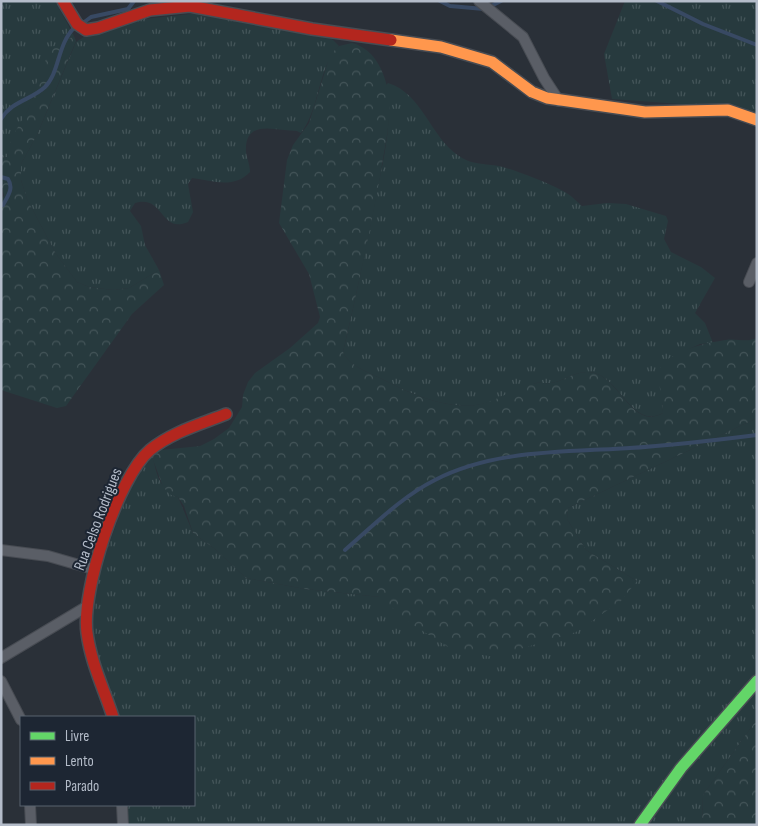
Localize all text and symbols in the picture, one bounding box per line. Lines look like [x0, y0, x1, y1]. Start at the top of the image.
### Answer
street label: Rua Celso Rodrigues [70, 465, 127, 573]
legend [20, 716, 195, 806]
text: Livre [65, 727, 89, 746]
text: Lento [65, 752, 94, 771]
text: Parado [65, 777, 99, 796]

